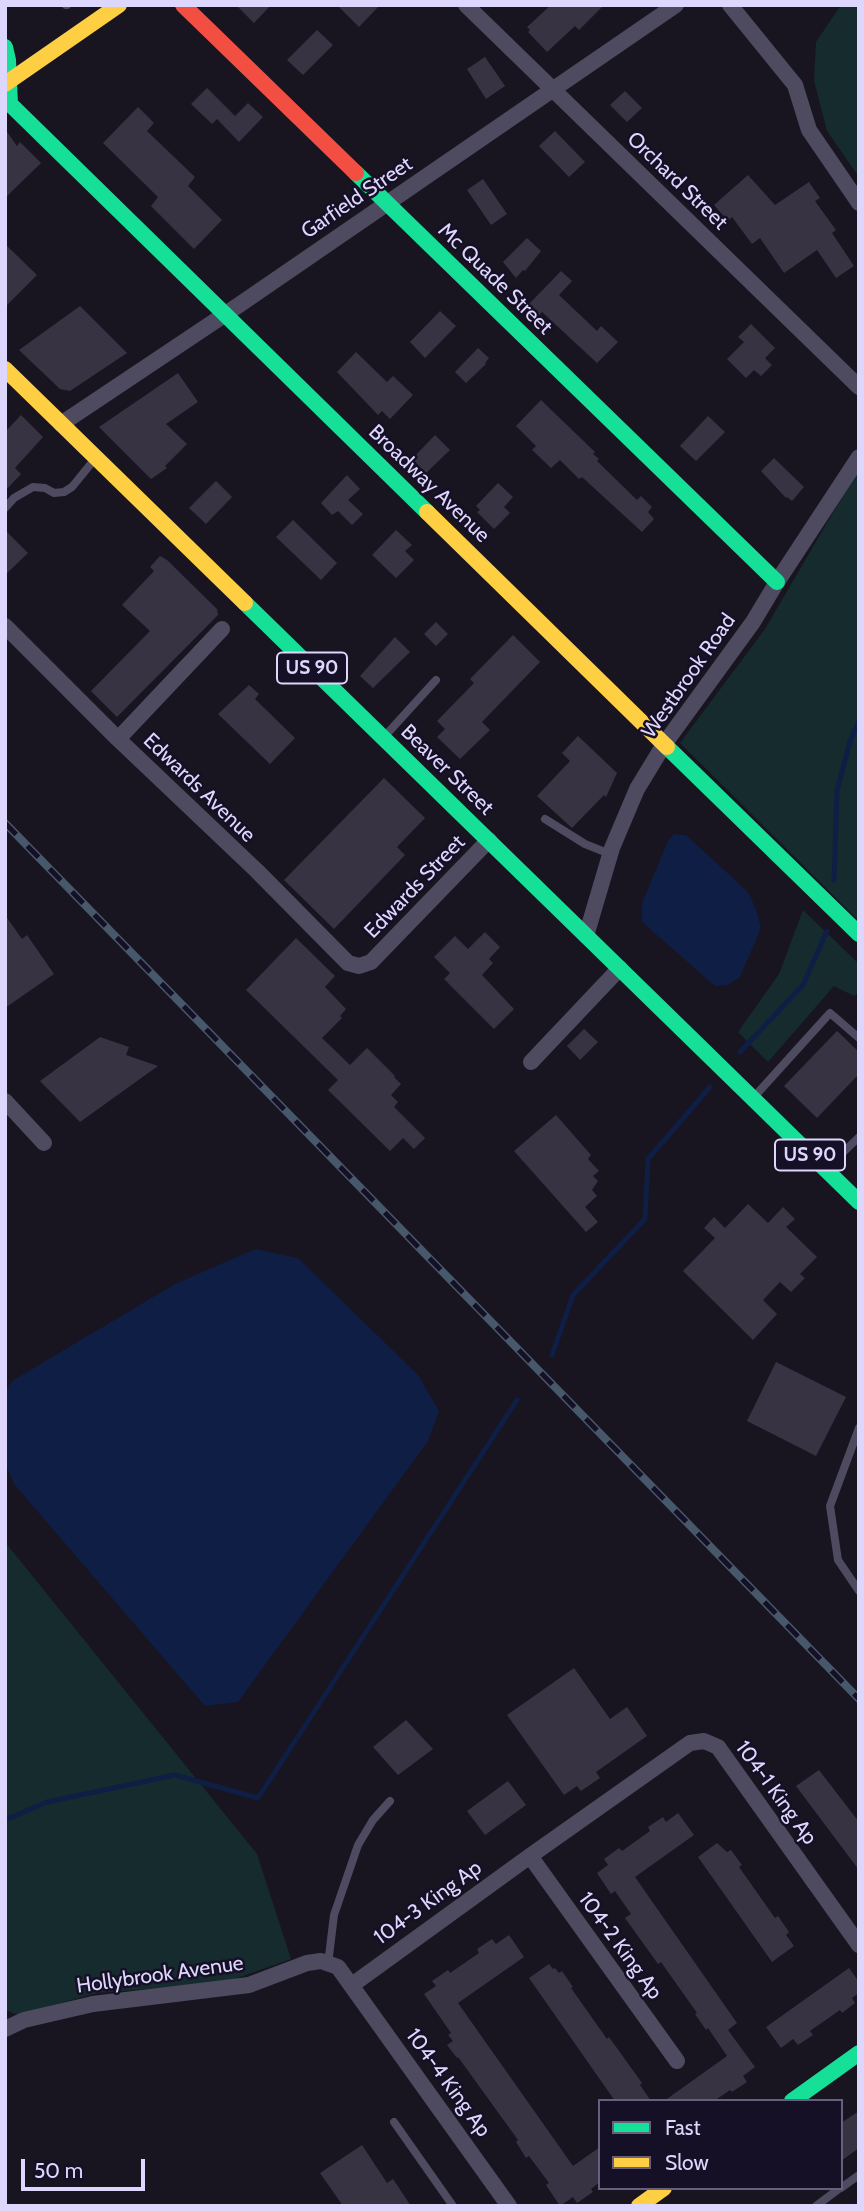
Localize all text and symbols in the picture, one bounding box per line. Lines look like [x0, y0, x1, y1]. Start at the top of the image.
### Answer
street label: Orchard Street [621, 127, 733, 235]
street label: Garfield Street [297, 152, 417, 244]
street label: Mc Quade Street [433, 218, 557, 340]
street label: Broadway Avenue [363, 420, 495, 548]
street label: Westbrook Road [637, 609, 741, 743]
road number: US 90 [277, 652, 347, 684]
street label: Beaver Street [395, 720, 499, 820]
street label: Edwards Avenue [138, 728, 260, 848]
street label: Edwards Street [360, 830, 470, 944]
road number: US 90 [775, 1140, 845, 1170]
street label: 104-1 King Ap [730, 1736, 822, 1850]
street label: 104-3 King Ap [369, 1856, 487, 1950]
street label: 104-2 King Ap [573, 1887, 667, 2005]
street label: Hollybrook Avenue [75, 1951, 245, 1999]
street label: 104-4 King Ap [400, 2024, 496, 2142]
legend [598, 2099, 843, 2190]
text: Fast [665, 2115, 701, 2140]
scale bar [24, 2144, 149, 2188]
text: Slow [665, 2150, 709, 2175]
text: 50 m [34, 2158, 83, 2183]

